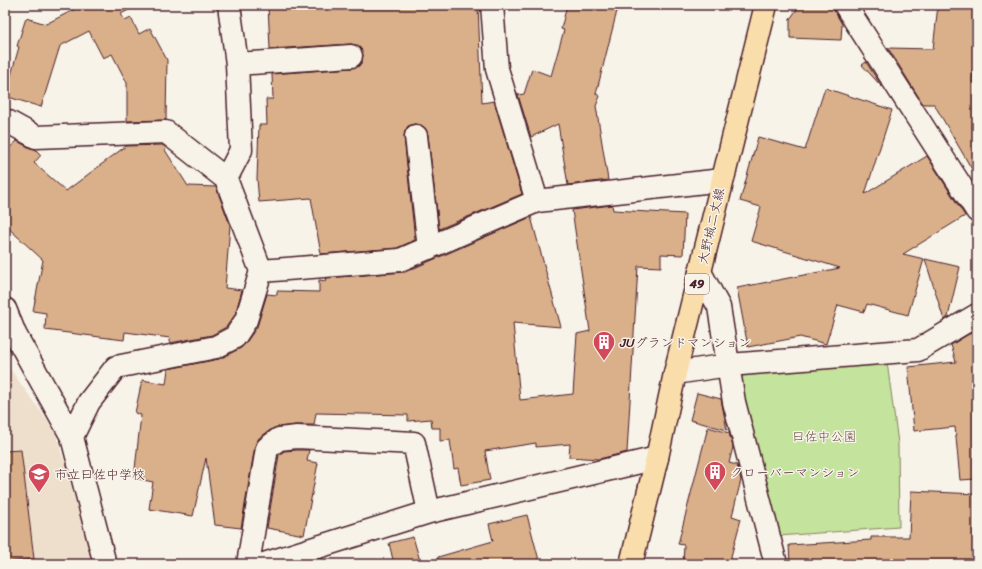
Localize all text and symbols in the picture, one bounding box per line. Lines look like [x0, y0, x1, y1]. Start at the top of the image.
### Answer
street label: 大野城二丈線 [691, 184, 731, 267]
road number: 49 [685, 274, 709, 294]
building icon: JUグランドマンション [591, 329, 617, 362]
place label: JUグランドマンション [619, 331, 751, 354]
park label: 曰佐中公園 [791, 425, 857, 448]
building icon: クローバーマンション [702, 459, 728, 492]
school or university icon: 市立曰佐中学校 [26, 461, 52, 494]
place label: クローバーマンション [730, 461, 860, 484]
place label: 市立曰佐中学校 [54, 463, 145, 486]

